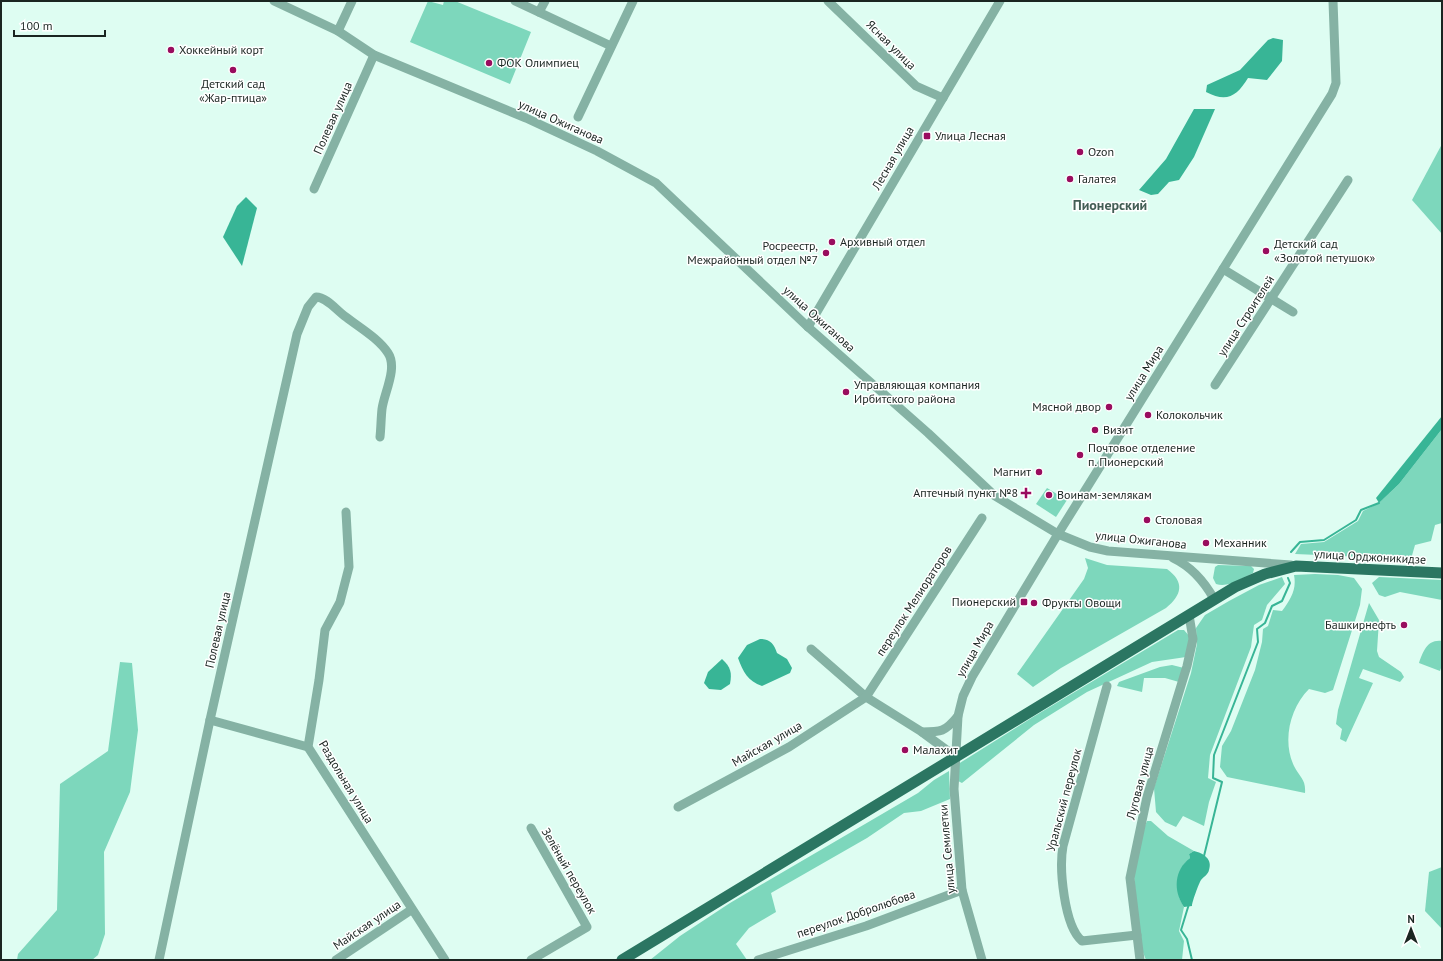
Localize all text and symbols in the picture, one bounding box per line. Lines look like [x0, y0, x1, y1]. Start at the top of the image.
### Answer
scale bar [14, 12, 105, 38]
street label: Ясная улица [863, 17, 919, 73]
text: 100 m [20, 18, 53, 33]
place label: Хоккейный корт [179, 42, 264, 57]
marker: Хоккейный корт [166, 45, 176, 55]
place label: ФОК Олимпиец [497, 55, 579, 70]
marker: ФОК Олимпиец [484, 58, 494, 68]
marker: Детский сад «Жар-птица» [228, 65, 238, 75]
place label: Детский сад «Жар-птица» [199, 76, 267, 105]
street label: Полевая улица [310, 79, 355, 156]
street label: улица Ожиганова [516, 96, 606, 147]
street label: Лесная улица [868, 123, 917, 193]
place label: Улица Лесная [935, 128, 1006, 143]
marker: Улица Лесная [922, 131, 932, 141]
place label: Ozon [1088, 144, 1114, 159]
marker: Ozon [1075, 147, 1085, 157]
place label: Галатея [1078, 171, 1116, 186]
marker: Галатея [1065, 174, 1075, 184]
district label: Пионерский [1073, 196, 1147, 214]
place label: Архивный отдел [840, 234, 925, 249]
place label: Детский сад «Золотой петушок» [1274, 236, 1376, 265]
marker: Архивный отдел [827, 237, 837, 247]
place label: Росреестр, Межрайонный отдел №7 [687, 238, 818, 267]
marker: Детский сад «Золотой петушок» [1261, 246, 1271, 256]
marker: Росреестр, Межрайонный отдел №7 [821, 248, 831, 258]
street label: улица Строителей [1214, 273, 1277, 359]
street label: улица Ожиганова [780, 282, 858, 355]
street label: улица Мира [1121, 342, 1166, 403]
place label: Управляющая компания Ирбитского района [854, 377, 980, 406]
marker: Управляющая компания Ирбитского района [841, 387, 851, 397]
place label: Мясной двор [1032, 399, 1101, 414]
marker: Мясной двор [1104, 402, 1114, 412]
place label: Колокольчик [1156, 407, 1223, 422]
marker: Колокольчик [1143, 410, 1153, 420]
place label: Визит [1103, 422, 1133, 437]
marker: Визит [1090, 425, 1100, 435]
place label: Почтовое отделение п. Пионерский [1088, 440, 1195, 469]
marker: Почтовое отделение п. Пионерский [1075, 450, 1085, 460]
place label: Магнит [993, 464, 1031, 479]
marker: Магнит [1034, 467, 1044, 477]
place label: Аптечный пункт №8 [913, 485, 1018, 500]
place label: Воинам-землякам [1057, 487, 1152, 502]
marker: Аптечный пункт №8 [1021, 488, 1031, 498]
marker: Воинам-землякам [1044, 490, 1054, 500]
place label: Столовая [1155, 512, 1202, 527]
marker: Столовая [1142, 515, 1152, 525]
street label: улица Ожиганова [1095, 527, 1187, 552]
place label: Механник [1214, 535, 1267, 550]
marker: Механник [1201, 538, 1211, 548]
street label: переулок Мелиораторов [872, 543, 955, 659]
street label: улица Орджоникидзе [1314, 546, 1427, 567]
street label: Полевая улица [201, 590, 234, 669]
place label: Пионерский [952, 594, 1016, 609]
place label: Фрукты Овощи [1042, 595, 1121, 610]
marker: Пионерский [1019, 597, 1029, 607]
marker: Фрукты Овощи [1029, 598, 1039, 608]
place label: Башкирнефть [1325, 617, 1396, 632]
street label: улица Мира [953, 618, 997, 679]
marker: Башкирнефть [1399, 620, 1409, 630]
street label: Майская улица [729, 717, 805, 770]
street label: Раздольная улица [316, 738, 377, 826]
place label: Малахит [913, 742, 958, 757]
marker: Малахит [900, 745, 910, 755]
street label: Луговая улица [1122, 745, 1156, 822]
street label: Уральский переулок [1043, 747, 1085, 853]
street label: улица Семилетки [935, 804, 958, 894]
street label: Зелёный переулок [539, 825, 600, 917]
street label: переулок Добролюбова [795, 886, 917, 941]
street label: Майская улица [330, 896, 404, 953]
north arrow [1391, 909, 1431, 949]
text: N [1407, 912, 1415, 926]

